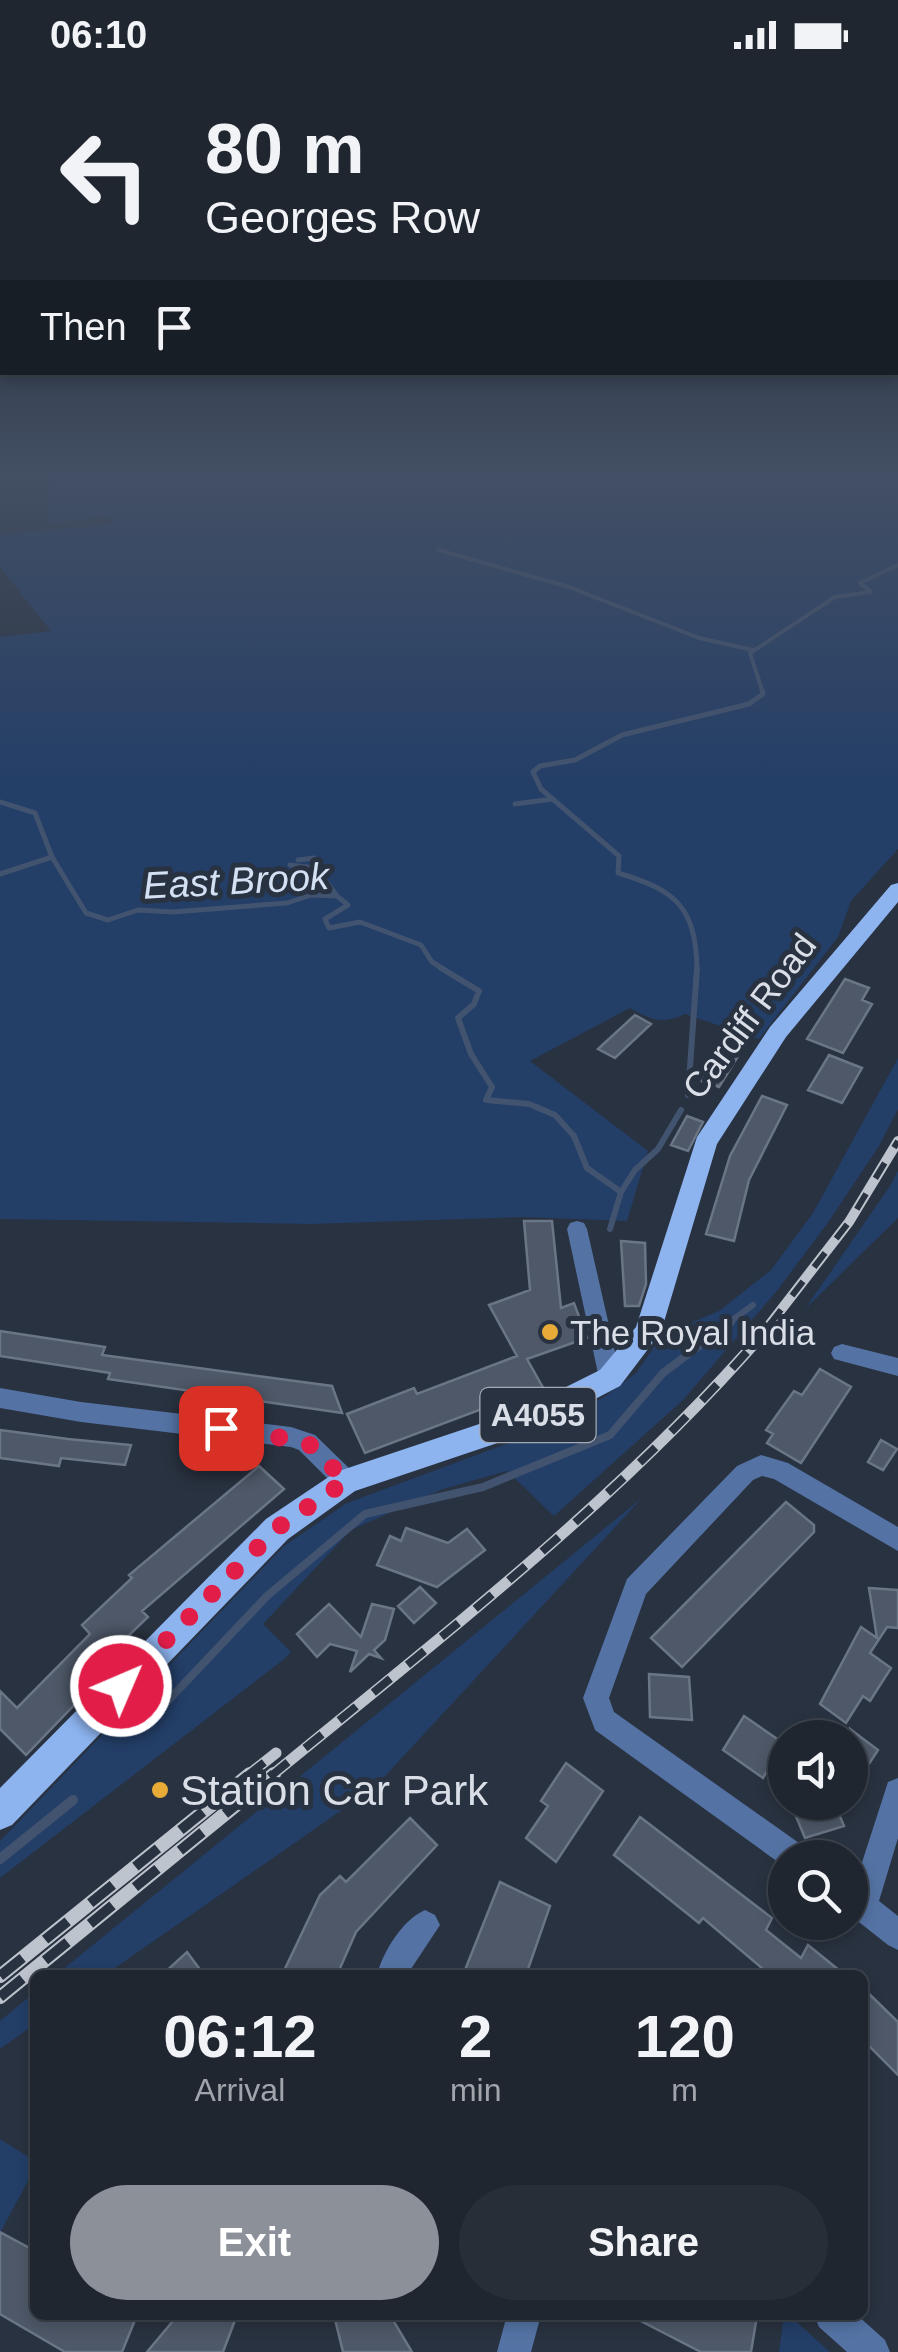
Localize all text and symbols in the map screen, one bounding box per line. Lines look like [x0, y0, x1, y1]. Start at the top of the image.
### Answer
text: 06:10 [50, 14, 147, 56]
icon: left [40, 110, 170, 240]
text: 80 m [205, 110, 365, 188]
text: Georges Row [205, 192, 480, 243]
icon: arrive [147, 300, 202, 355]
text: Then [40, 306, 127, 348]
water label: East Brook [142, 855, 332, 907]
street label: Cardiff Road [674, 926, 824, 1106]
place label: The Royal India [570, 1313, 816, 1352]
marker: The Royal India [539, 1321, 561, 1343]
pin [179, 1386, 264, 1471]
road number: A4055 [480, 1388, 596, 1442]
icon: arrive [194, 1401, 249, 1456]
position arrow [69, 1634, 173, 1738]
map controls [768, 1720, 868, 1940]
button: sound [768, 1720, 868, 1820]
place label: Station Car Park [180, 1767, 489, 1814]
marker: Station Car Park [149, 1779, 171, 1801]
button: search [768, 1840, 868, 1940]
text: 06:12 [163, 2003, 317, 2070]
text: 2 [459, 2003, 492, 2070]
text: 120 [635, 2003, 735, 2070]
text: Arrival [195, 2072, 285, 2108]
text: min [450, 2072, 501, 2108]
text: m [671, 2072, 698, 2108]
button: Exit [70, 2185, 439, 2300]
button: Share [459, 2185, 828, 2300]

